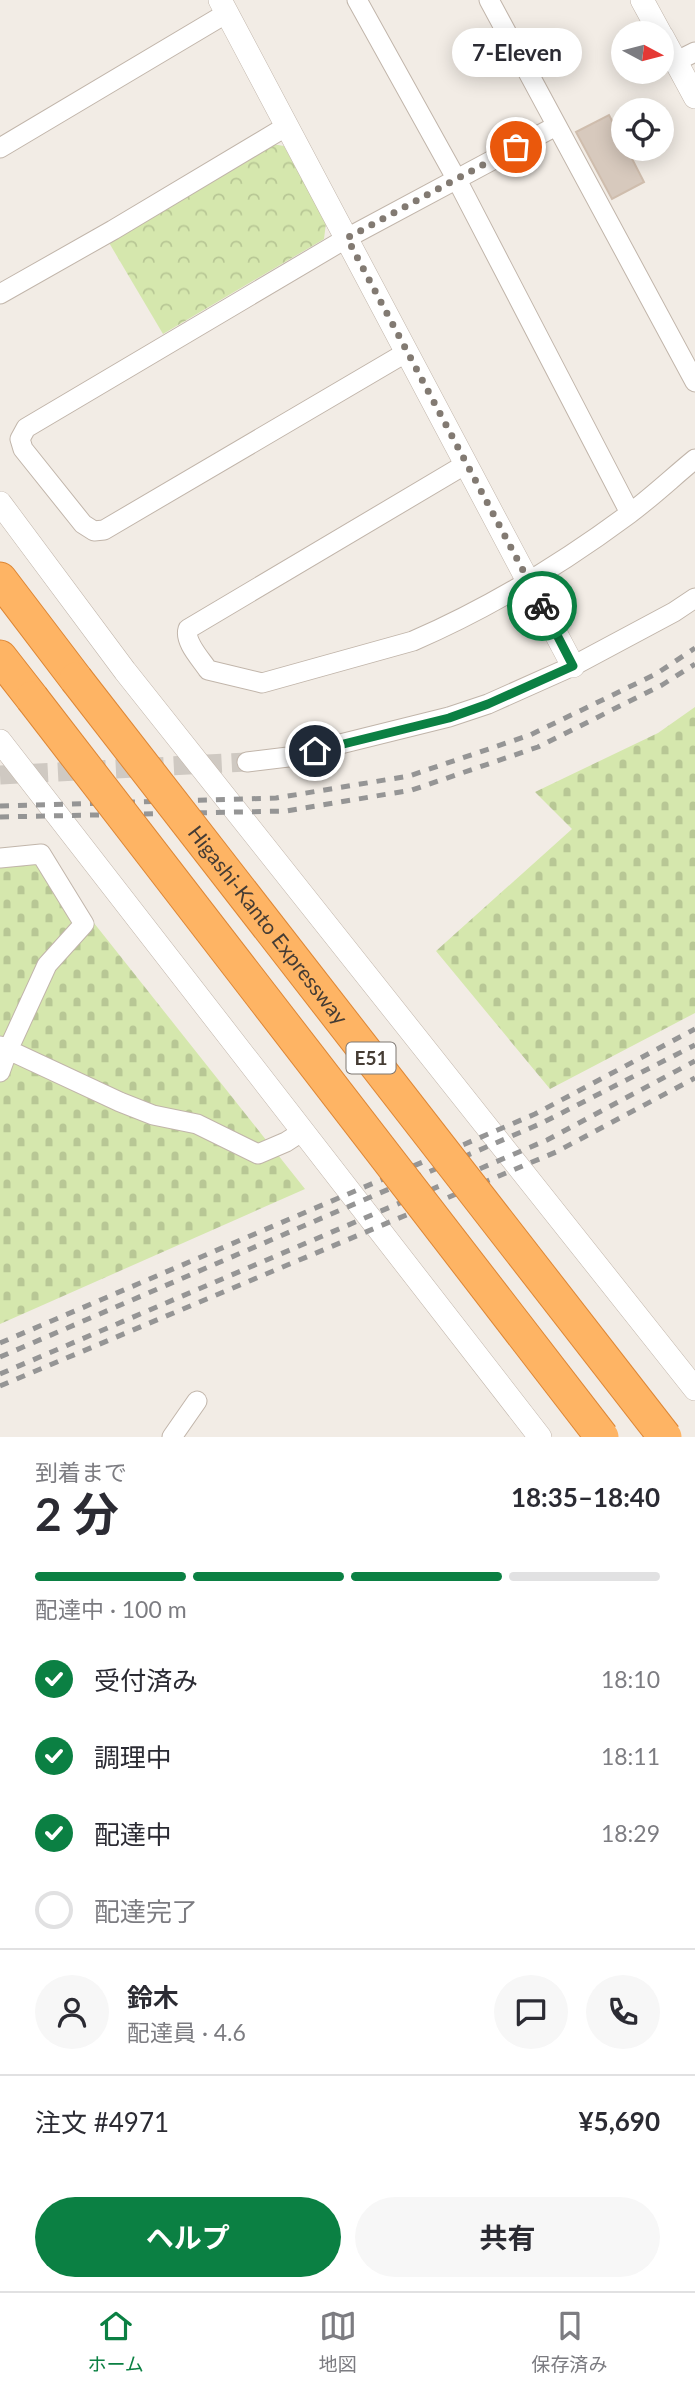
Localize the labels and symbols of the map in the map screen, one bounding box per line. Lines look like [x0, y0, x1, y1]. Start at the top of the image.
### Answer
north arrow [611, 21, 674, 84]
callout: 7-Eleven [451, 28, 581, 77]
pin [486, 117, 546, 177]
courier [507, 571, 577, 641]
pin [285, 721, 345, 781]
street label: Higashi-Kanto Expressway [184, 820, 354, 1029]
road number: E51 [346, 1042, 396, 1074]

